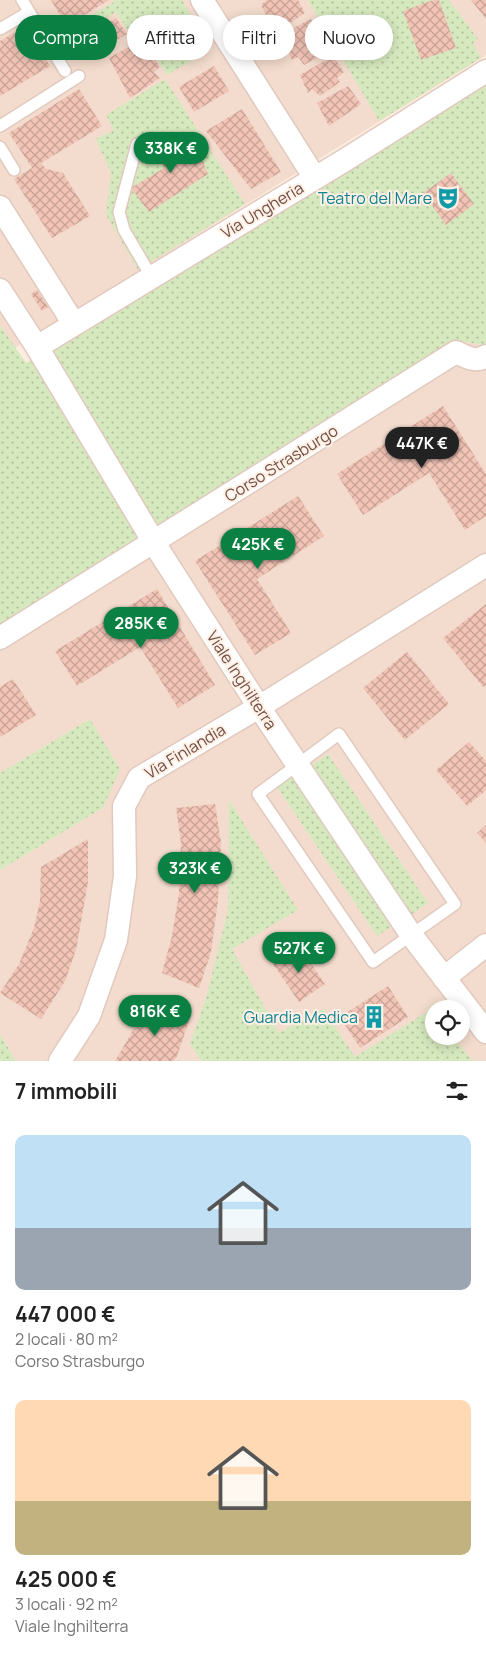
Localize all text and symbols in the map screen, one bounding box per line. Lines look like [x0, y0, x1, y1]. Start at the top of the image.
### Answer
chip: Compra [15, 15, 117, 60]
chip: Affitta [127, 15, 213, 60]
chip: Filtri [223, 15, 295, 60]
chip: Nuovo [305, 15, 393, 60]
pin: 338K € [130, 132, 212, 174]
text: 338K € [145, 137, 197, 159]
street label: Via Ungheria [217, 177, 307, 243]
theatre icon: Teatro del Mare [435, 185, 461, 211]
place label: Teatro del Mare [318, 187, 432, 209]
street label: Corso Strasburgo [220, 419, 342, 507]
pin: 447K € [381, 426, 463, 469]
text: 447K € [396, 432, 448, 454]
pin: 425K € [217, 528, 299, 570]
text: 425K € [232, 533, 284, 555]
pin: 285K € [100, 606, 182, 649]
text: 285K € [115, 612, 167, 634]
street label: Viale Inghilterra [202, 626, 282, 734]
street label: Via Finlandia [140, 718, 230, 784]
pin: 323K € [154, 852, 236, 894]
text: 323K € [169, 857, 221, 879]
pin: 527K € [258, 932, 340, 974]
text: 527K € [273, 937, 325, 959]
pin: 816K € [114, 994, 196, 1037]
text: 816K € [130, 1000, 180, 1022]
map controls [425, 1000, 470, 1045]
button: locate [425, 1000, 470, 1045]
building icon: Guardia Medica [361, 1004, 387, 1030]
place label: Guardia Medica [244, 1006, 358, 1028]
text: 7 immobili [15, 1077, 117, 1105]
icon: filters [443, 1077, 471, 1105]
icon: home [198, 1168, 288, 1258]
text: 447 000 € [15, 1300, 116, 1328]
text: 2 locali · 80 m² [15, 1328, 118, 1350]
text: Corso Strasburgo [15, 1350, 145, 1372]
icon: home [198, 1433, 288, 1523]
text: 425 000 € [15, 1565, 117, 1593]
text: 3 locali · 92 m² [15, 1593, 118, 1615]
text: Viale Inghilterra [15, 1615, 128, 1637]

